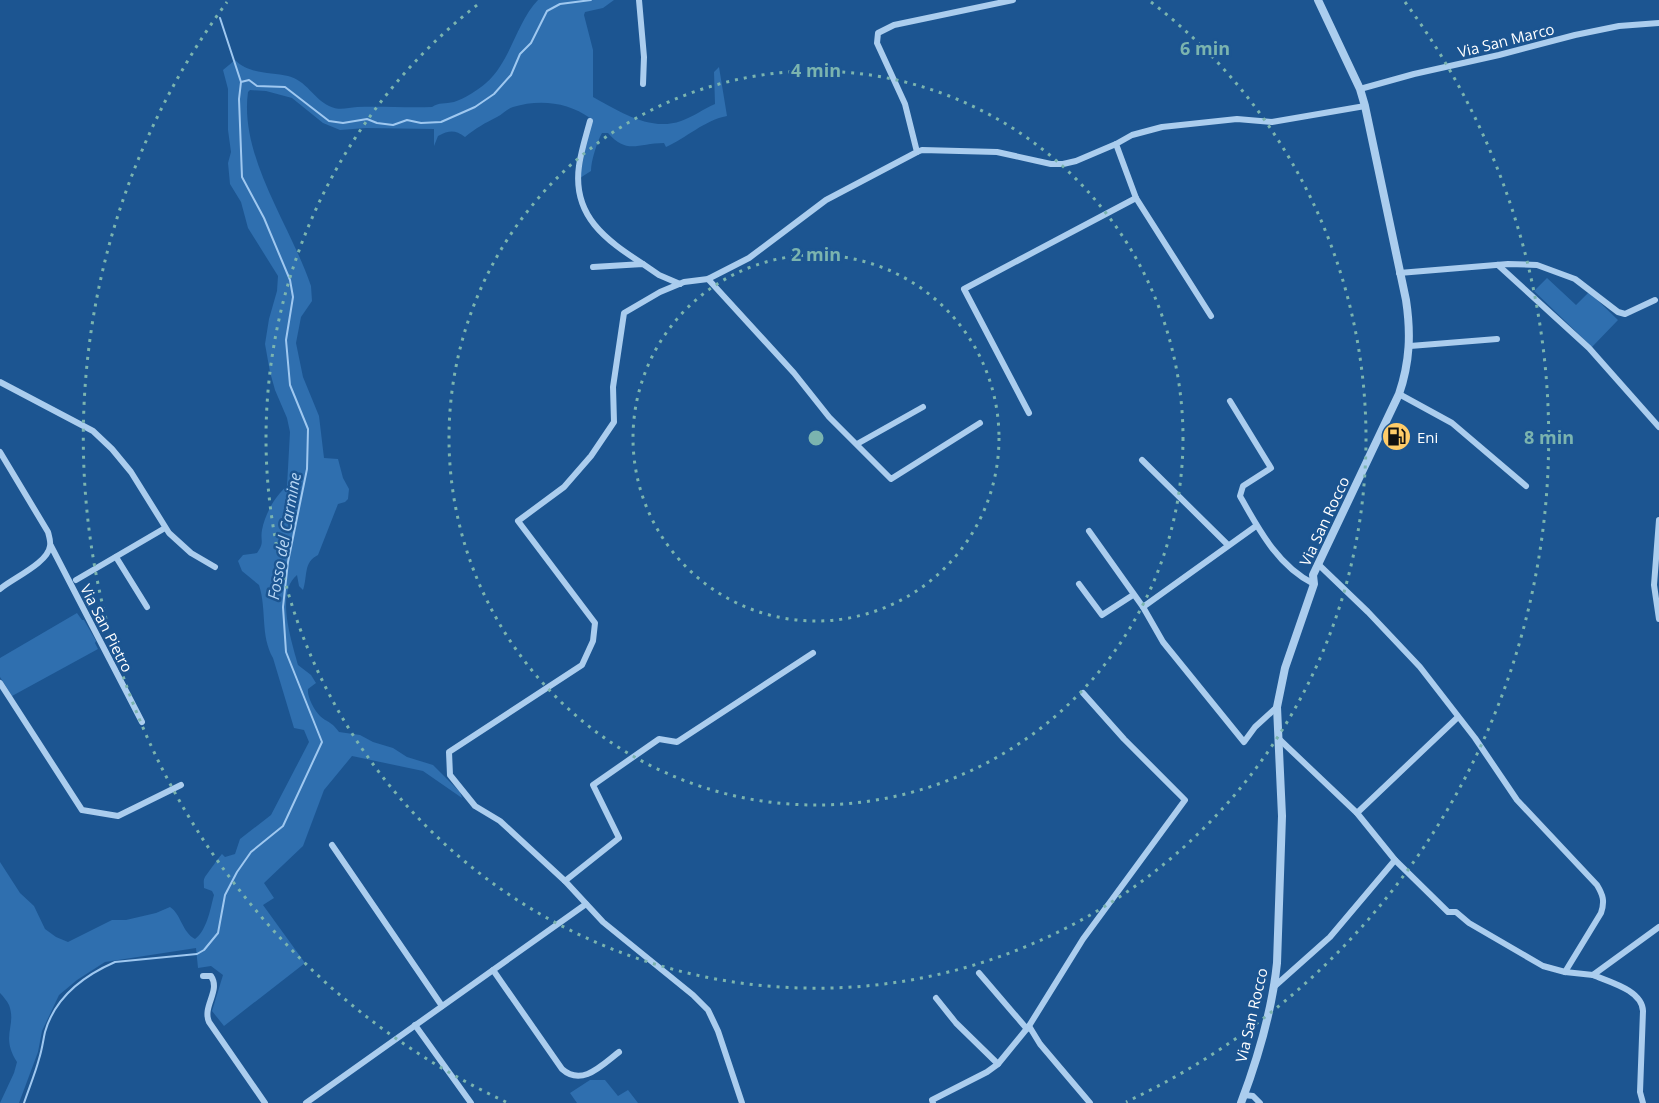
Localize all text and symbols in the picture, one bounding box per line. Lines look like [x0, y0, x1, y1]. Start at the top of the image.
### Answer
street label: Via San Marco [1456, 18, 1556, 62]
text: 6 min [1180, 36, 1230, 60]
text: 4 min [791, 58, 841, 82]
text: 2 min [791, 242, 841, 266]
fuel station icon: Eni [1380, 421, 1412, 453]
text: 8 min [1524, 425, 1574, 449]
place label: Eni [1417, 427, 1438, 447]
centre of rings [806, 428, 826, 448]
water label: Fosso del Carmine [262, 471, 306, 601]
street label: Via San Rocco [1295, 473, 1353, 569]
street label: Via San Pietro [76, 581, 138, 675]
street label: Via San Rocco [1230, 966, 1272, 1064]

